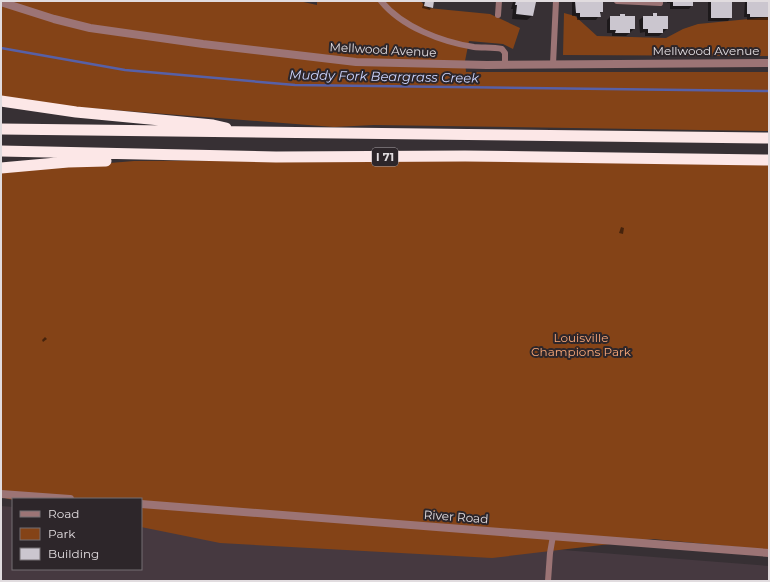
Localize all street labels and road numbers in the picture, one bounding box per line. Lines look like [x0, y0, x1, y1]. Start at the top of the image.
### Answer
street label: Mellwood Avenue [329, 39, 437, 60]
street label: Mellwood Avenue [652, 43, 760, 58]
road number: I 71 [372, 148, 398, 166]
street label: River Road [423, 507, 489, 526]

